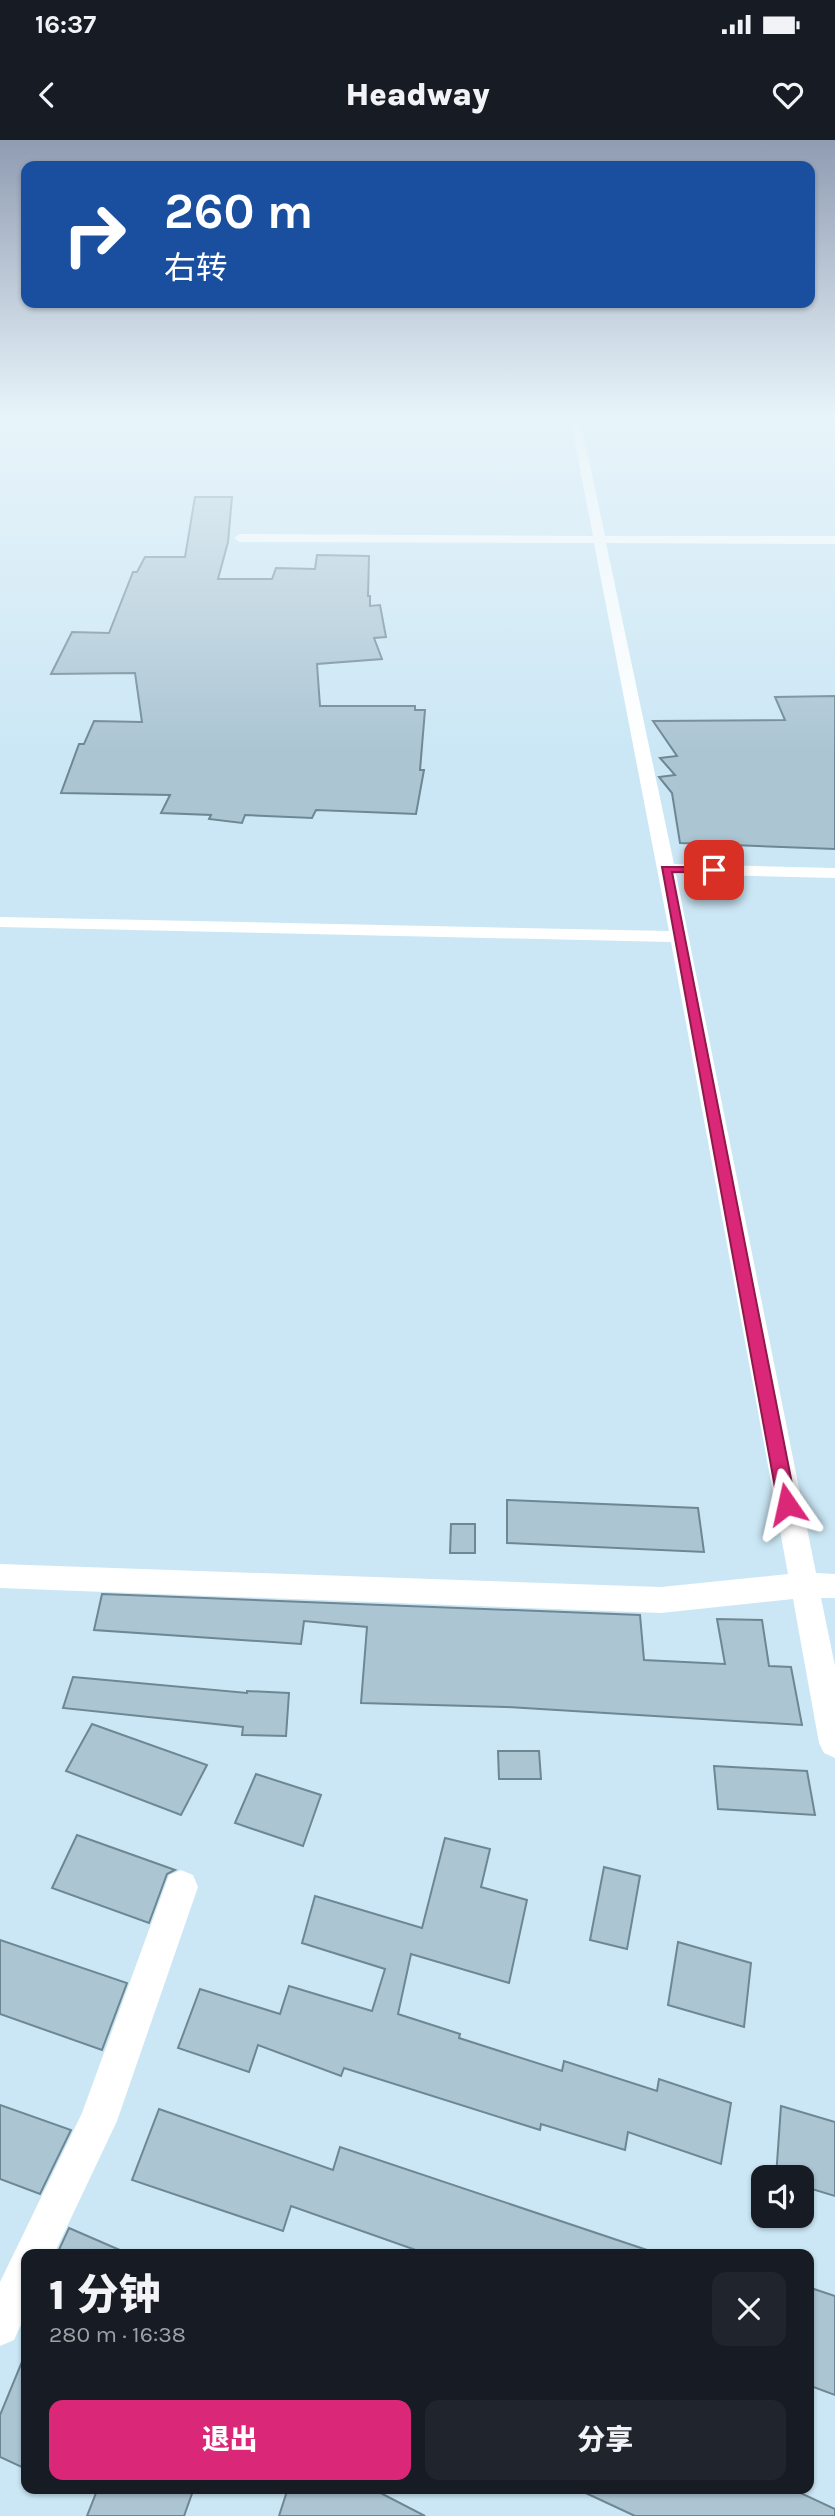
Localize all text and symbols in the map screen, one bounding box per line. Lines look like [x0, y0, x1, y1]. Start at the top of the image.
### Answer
text: 16:37 [35, 9, 96, 40]
icon: back [28, 76, 66, 114]
text: Headway [345, 76, 490, 113]
icon: heart [769, 76, 807, 114]
text: 260 m [164, 183, 313, 240]
icon: right [49, 189, 140, 280]
text: 右转 [164, 250, 228, 287]
pin [684, 840, 744, 900]
icon: arrive [695, 851, 733, 889]
position arrow [750, 1467, 824, 1541]
map controls [751, 2165, 814, 2228]
button: sound [751, 2165, 814, 2228]
text: 1 分钟 [49, 2270, 160, 2320]
button: close [712, 2272, 786, 2346]
text: 280 m · 16:38 [49, 2321, 186, 2348]
button: 退出 [49, 2400, 411, 2480]
button: 分享 [425, 2400, 786, 2480]

